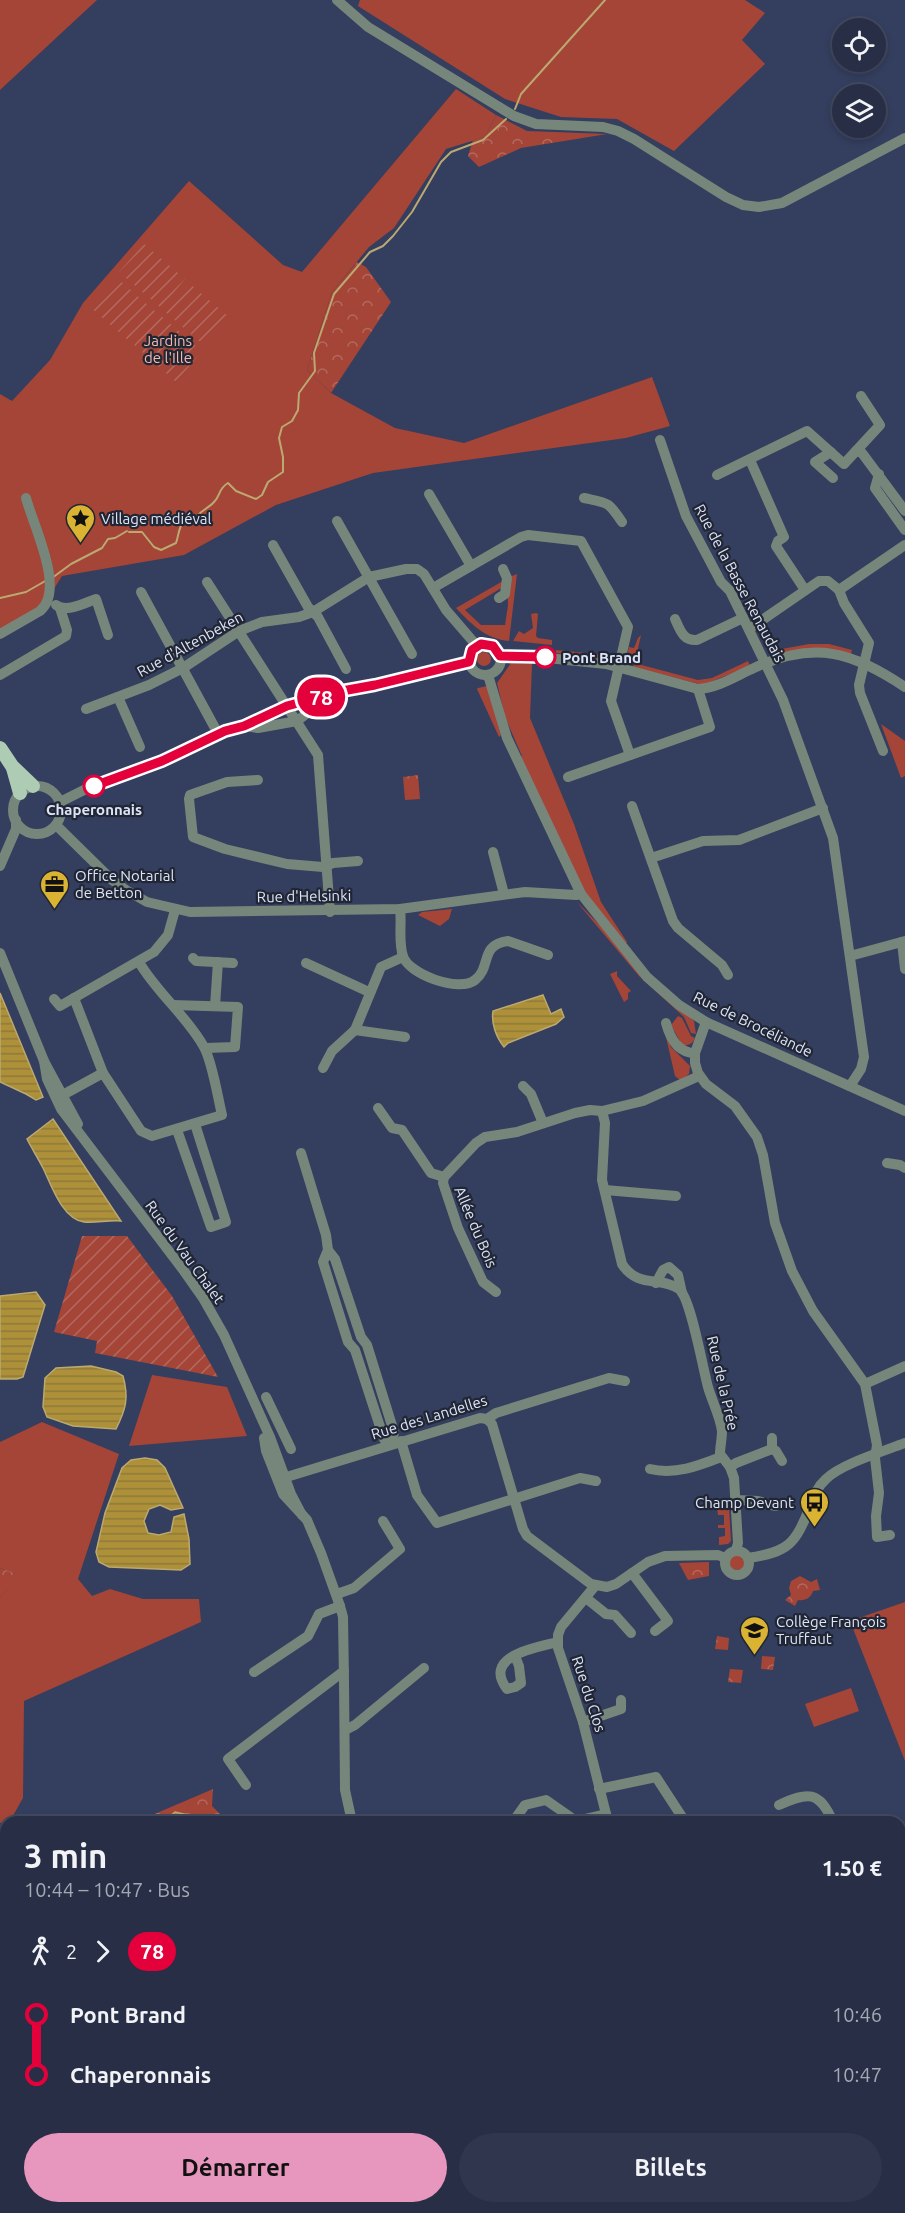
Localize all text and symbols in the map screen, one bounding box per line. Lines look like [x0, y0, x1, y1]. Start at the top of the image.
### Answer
map controls [832, 18, 886, 138]
button: locate [832, 18, 886, 72]
button: layers [832, 84, 886, 138]
park label: Jardins de l'Ille [144, 332, 192, 366]
street label: Rue de la Basse Renaudais [691, 501, 789, 665]
place icon: Village médiéval [64, 502, 96, 544]
place label: Village médiéval [101, 510, 212, 527]
street label: Rue d'Altenbeken [134, 608, 246, 680]
marker: Pont Brand [534, 646, 556, 668]
place label: Pont Brand [562, 649, 641, 666]
line badge: 78 [294, 678, 348, 716]
text: 78 [309, 685, 333, 709]
marker: Chaperonnais [83, 775, 105, 797]
place label: Chaperonnais [46, 801, 142, 818]
place label: Office Notarial de Betton [75, 867, 174, 901]
office icon: Office Notarial de Betton [38, 868, 70, 910]
street label: Rue d'Helsinki [257, 887, 351, 905]
street label: Rue de Brocéliande [691, 988, 815, 1060]
street label: Allée du Bois [451, 1184, 501, 1270]
street label: Rue du Vau Chalet [142, 1197, 228, 1307]
street label: Rue de la Prée [704, 1334, 742, 1432]
street label: Rue des Landelles [369, 1391, 489, 1443]
bus stop icon: Champ Devant [799, 1486, 831, 1528]
place label: Champ Devant [695, 1494, 794, 1511]
place label: Collège François Truffaut [776, 1613, 886, 1647]
school or university icon: Collège François Truffaut [739, 1614, 771, 1656]
street label: Rue du Clos [569, 1654, 609, 1734]
text: 3 min [24, 1837, 107, 1874]
text: 1.50 € [822, 1855, 882, 1880]
text: 10:44 – 10:47 · Bus [24, 1878, 190, 1901]
icon: walk [24, 1935, 57, 1968]
icon: forward [86, 1935, 119, 1968]
text: 78 [140, 1939, 164, 1963]
text: 2 [66, 1940, 77, 1963]
text: Pont Brand [70, 2002, 186, 2027]
text: 10:46 [832, 2003, 882, 2026]
text: Chaperonnais [70, 2062, 211, 2087]
text: 10:47 [832, 2063, 882, 2086]
button: Démarrer [24, 2133, 447, 2202]
button: Billets [459, 2133, 882, 2202]

